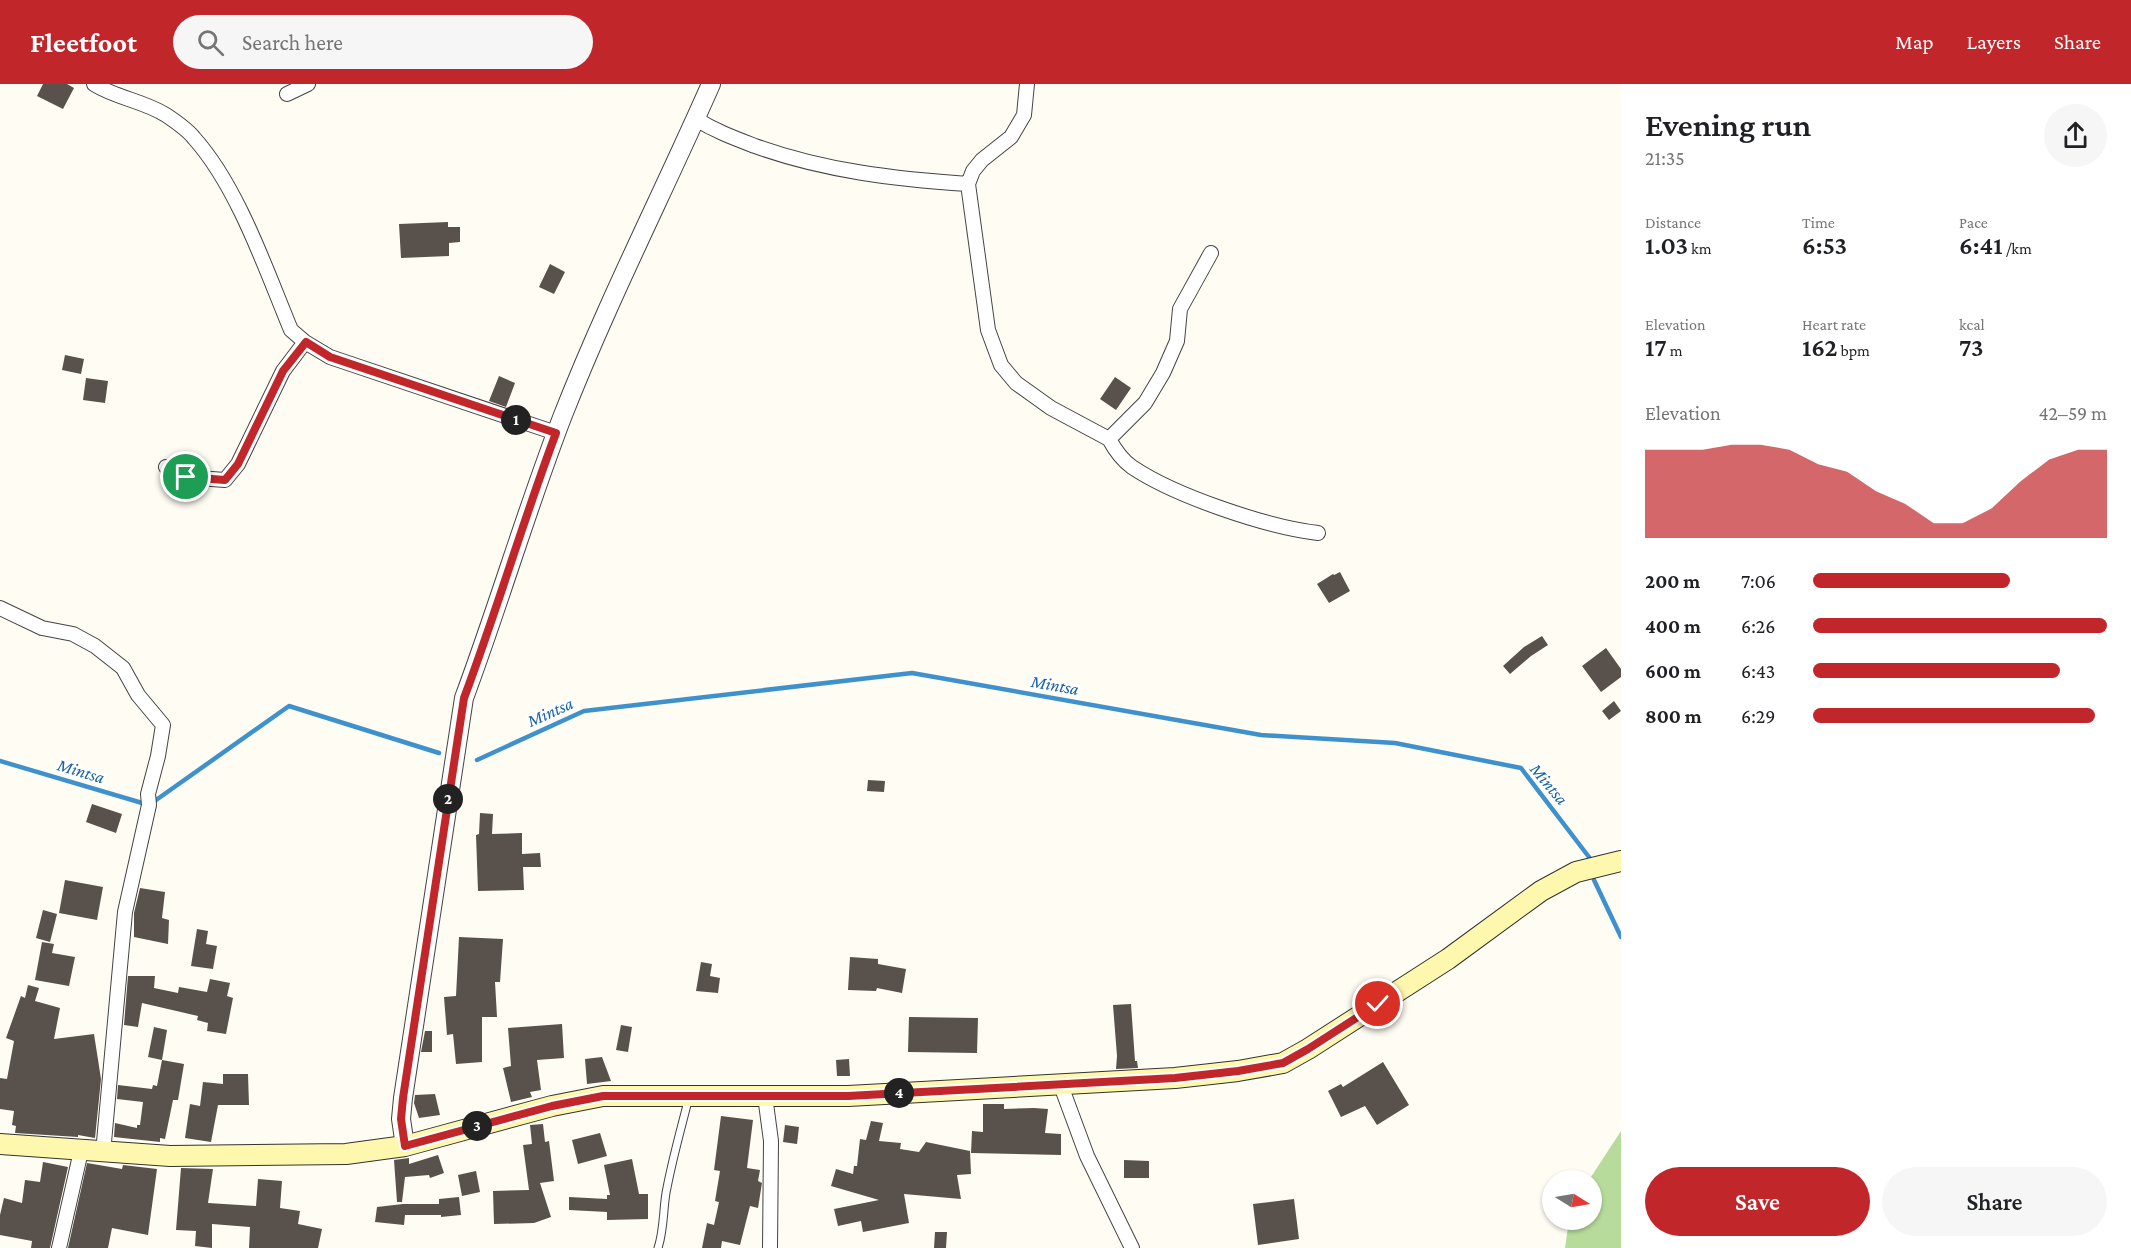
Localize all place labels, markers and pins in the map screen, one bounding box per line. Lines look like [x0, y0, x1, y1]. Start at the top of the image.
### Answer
pin: 1 [501, 405, 531, 435]
pin [160, 451, 211, 502]
pin: 2 [433, 784, 463, 814]
pin [1352, 978, 1403, 1029]
pin: 4 [884, 1078, 914, 1108]
pin: 3 [462, 1111, 492, 1141]

